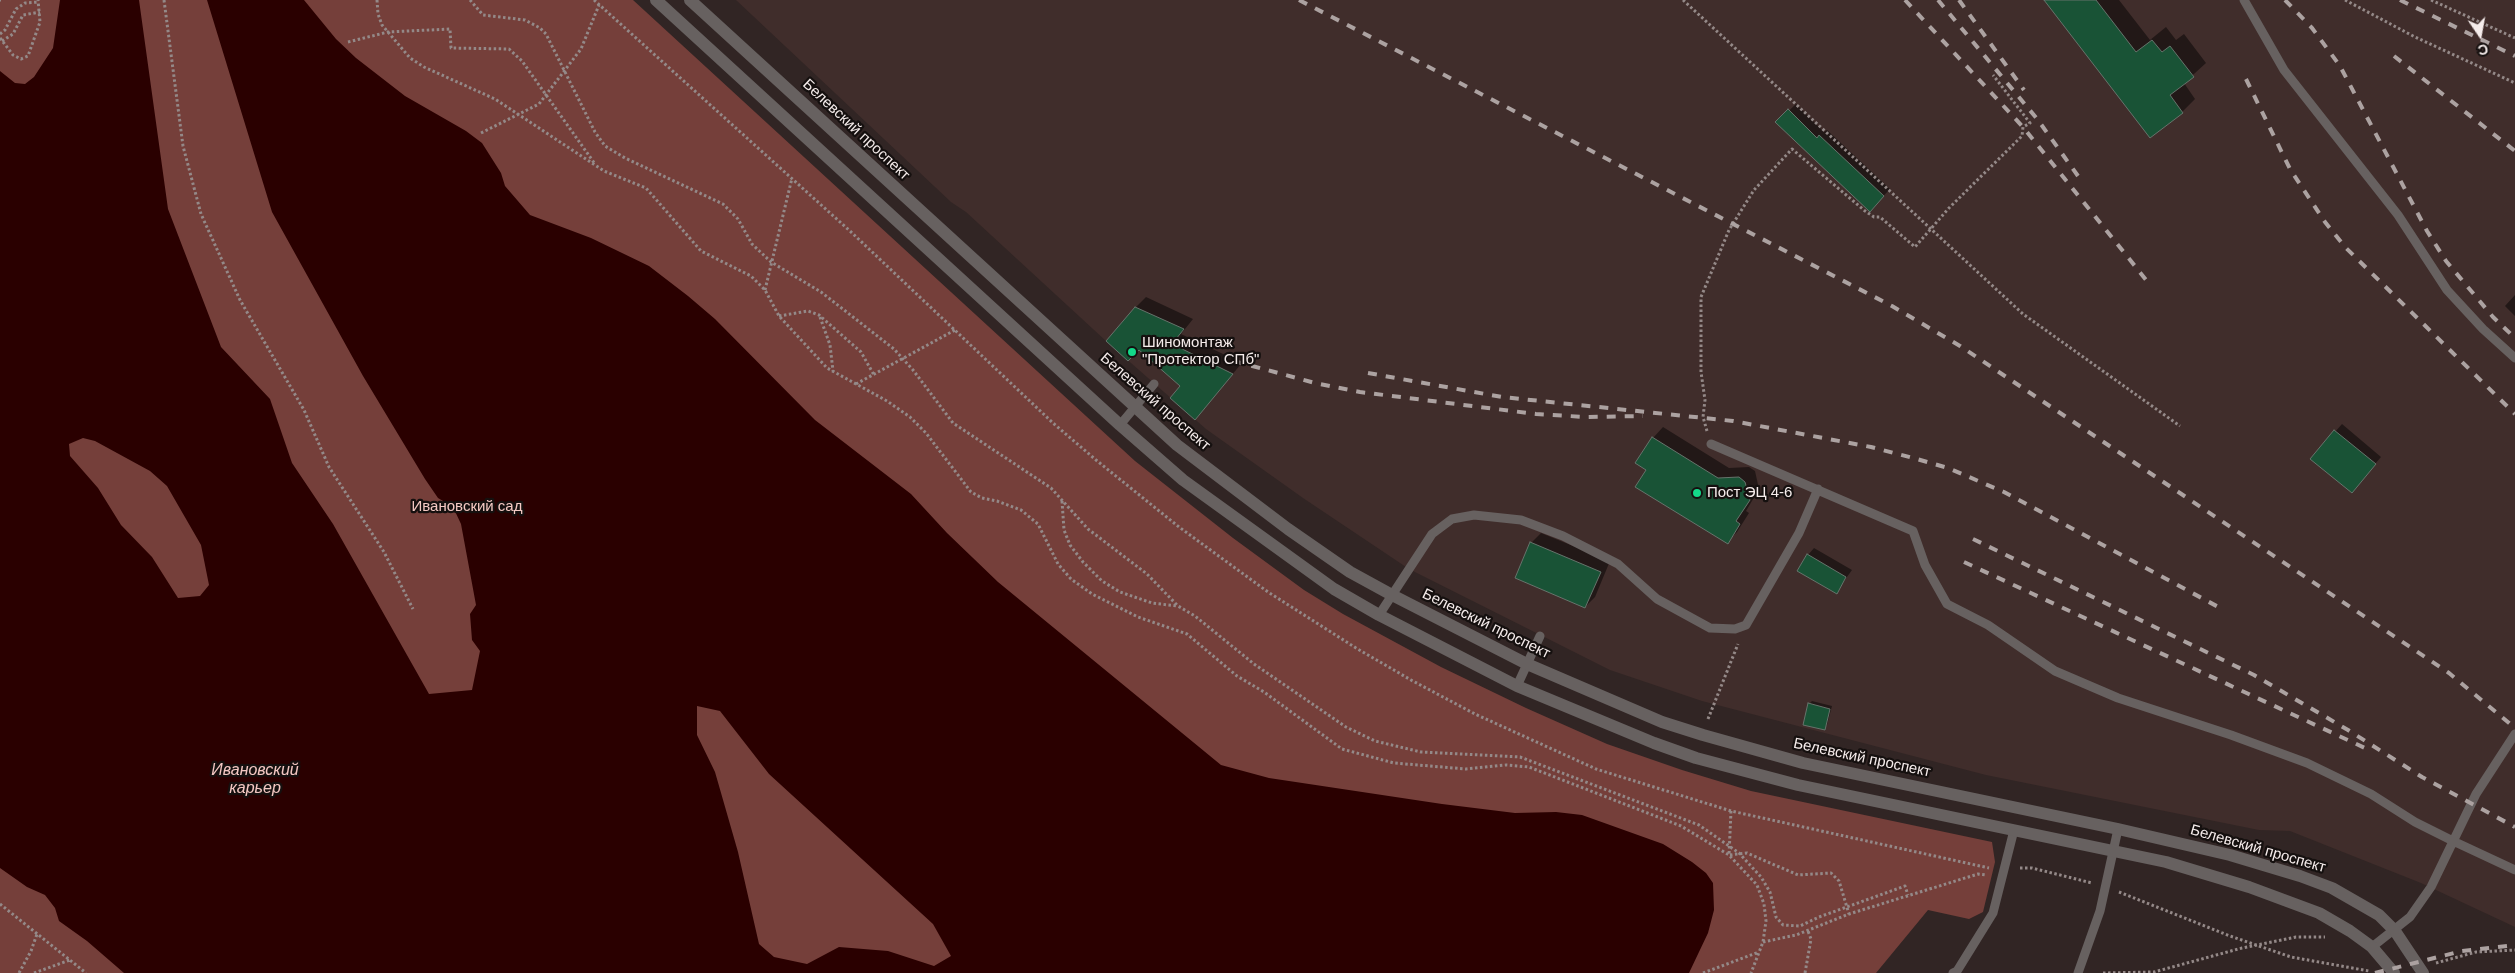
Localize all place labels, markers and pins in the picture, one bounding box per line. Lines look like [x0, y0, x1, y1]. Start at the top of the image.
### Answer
place label: Шиномонтаж "Протектор СПб" [1142, 334, 1259, 369]
marker: Шиномонтаж "Протектор СПб" [1126, 346, 1138, 358]
place label: Пост ЭЦ 4-6 [1707, 484, 1792, 502]
marker: Пост ЭЦ 4-6 [1691, 487, 1703, 499]

